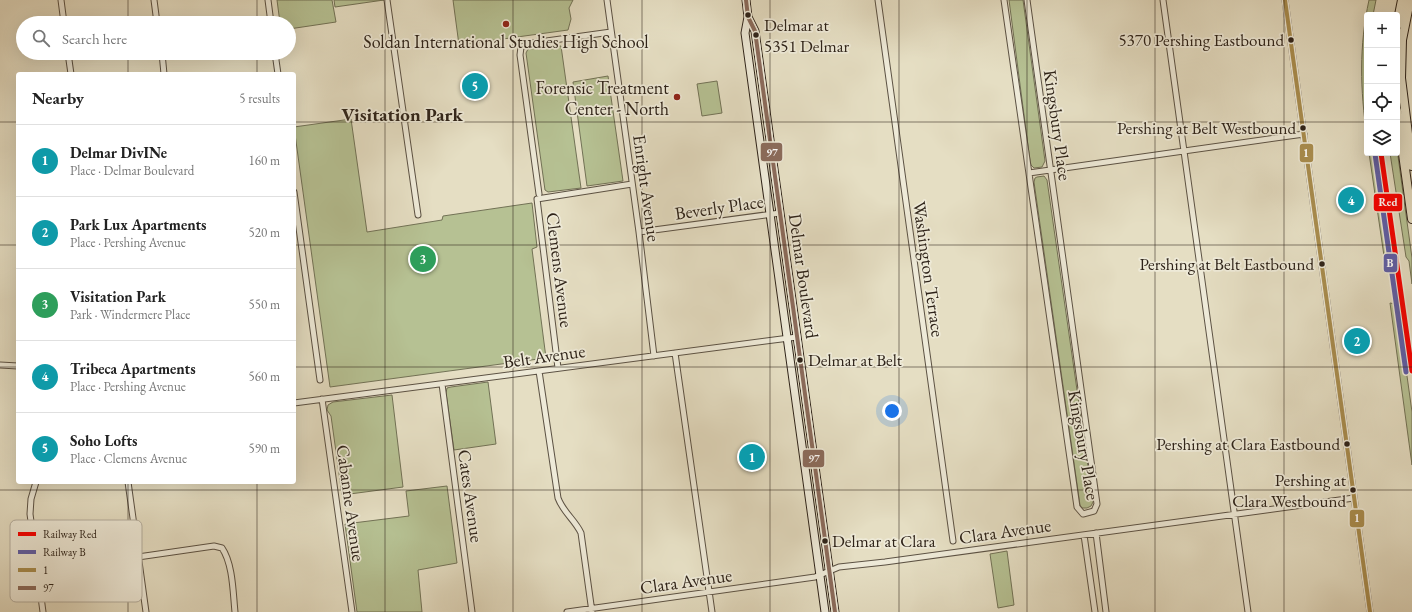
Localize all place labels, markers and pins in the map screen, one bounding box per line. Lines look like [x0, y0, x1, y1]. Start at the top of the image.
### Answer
unlabelled marker [743, 10, 753, 20]
place label: Delmar at 5351 Delmar [764, 14, 850, 57]
marker: Soldan International Studies High School [501, 19, 511, 29]
place label: 5370 Pershing Eastbound [1118, 29, 1284, 51]
place label: Soldan International Studies High School [363, 30, 649, 53]
marker: Delmar at 5351 Delmar [751, 30, 761, 40]
marker: 5370 Pershing Eastbound [1286, 35, 1296, 45]
pin: 5 [462, 71, 488, 101]
place label: Forensic Treatment Center - North [535, 76, 669, 120]
marker: Forensic Treatment Center - North [672, 92, 682, 102]
place label: Pershing at Belt Westbound [1117, 117, 1296, 139]
marker: Pershing at Belt Westbound [1298, 123, 1308, 133]
pin: 4 [1338, 185, 1364, 215]
pin: 3 [410, 244, 436, 274]
place label: Pershing at Belt Eastbound [1140, 253, 1314, 275]
marker: Pershing at Belt Eastbound [1317, 259, 1327, 269]
pin: 2 [1344, 326, 1370, 356]
place label: Delmar at Belt [808, 349, 903, 371]
marker: Delmar at Belt [795, 355, 805, 365]
place label: Pershing at Clara Eastbound [1156, 433, 1340, 455]
marker: Pershing at Clara Eastbound [1342, 439, 1352, 449]
pin: 1 [739, 442, 765, 472]
place label: Pershing at Clara Westbound [1232, 469, 1347, 512]
marker: Pershing at Clara Westbound [1348, 485, 1358, 495]
place label: Delmar at Clara [832, 530, 936, 552]
marker: Delmar at Clara [820, 536, 830, 546]

